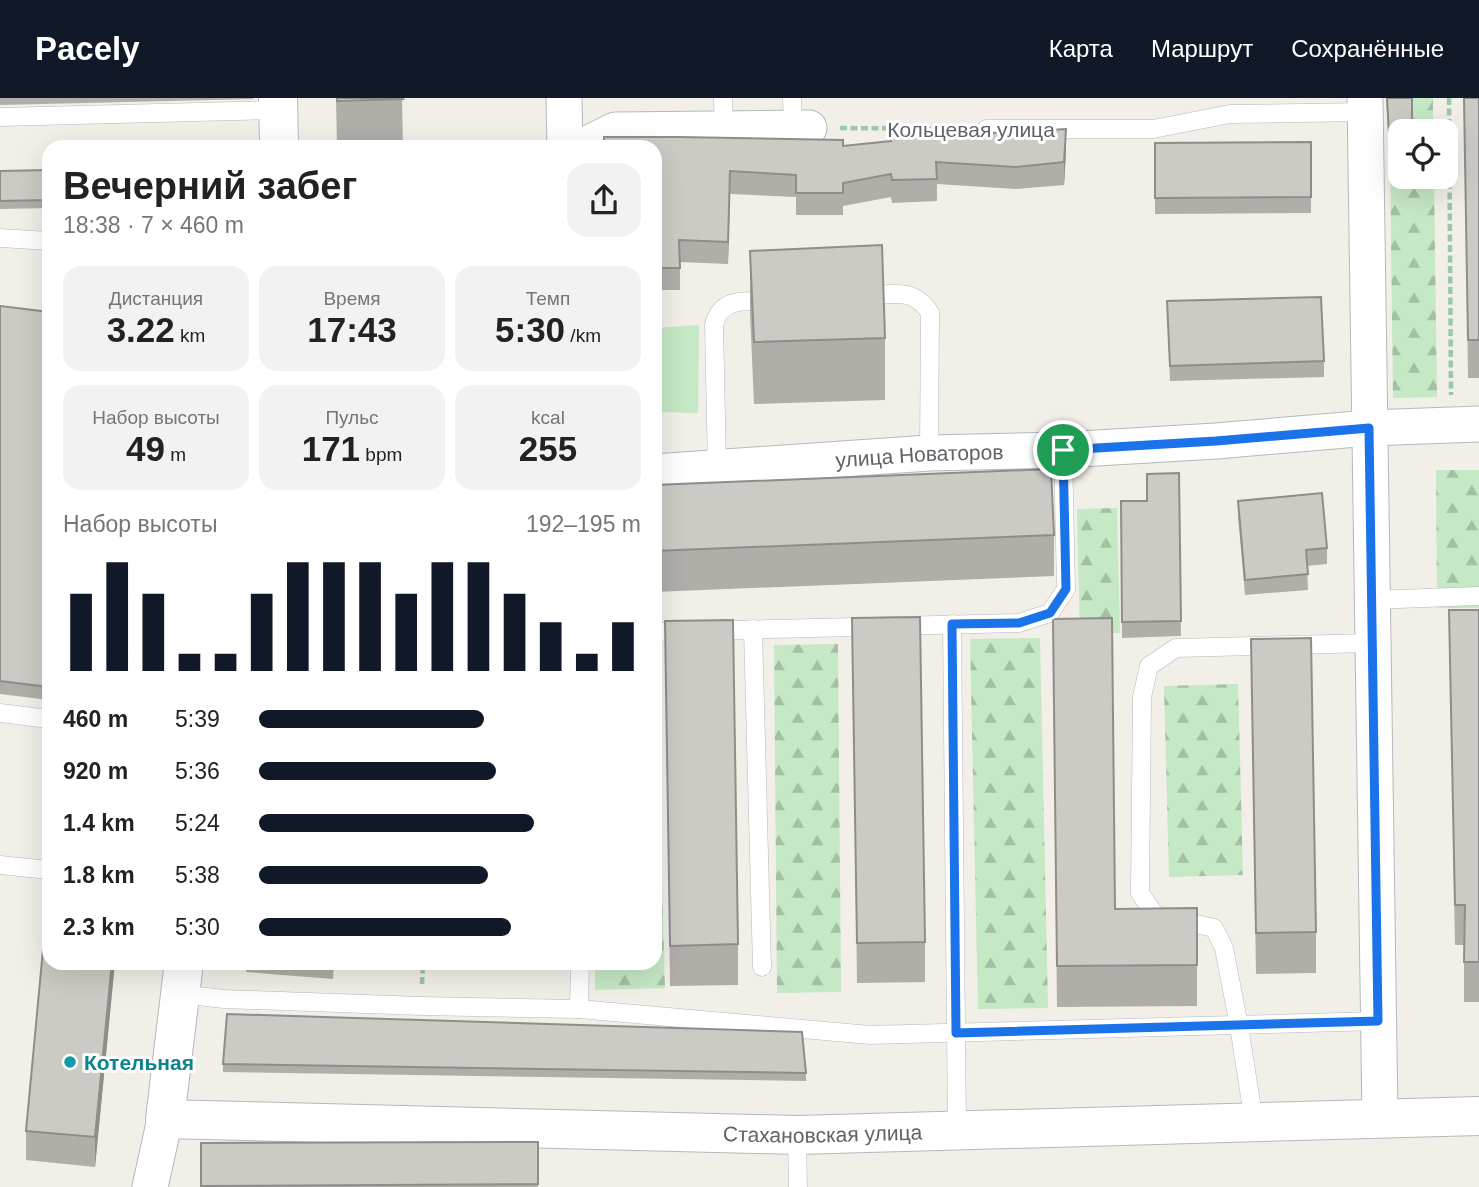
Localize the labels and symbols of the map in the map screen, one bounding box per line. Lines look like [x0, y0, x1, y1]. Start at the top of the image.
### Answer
street label: Кольцевая улица [887, 118, 1055, 141]
pin [1033, 420, 1093, 480]
street label: улица Новаторов [835, 440, 1004, 471]
place label: Котельная [84, 1051, 194, 1074]
marker: Котельная [62, 1054, 78, 1070]
street label: Стахановская улица [723, 1120, 923, 1147]

